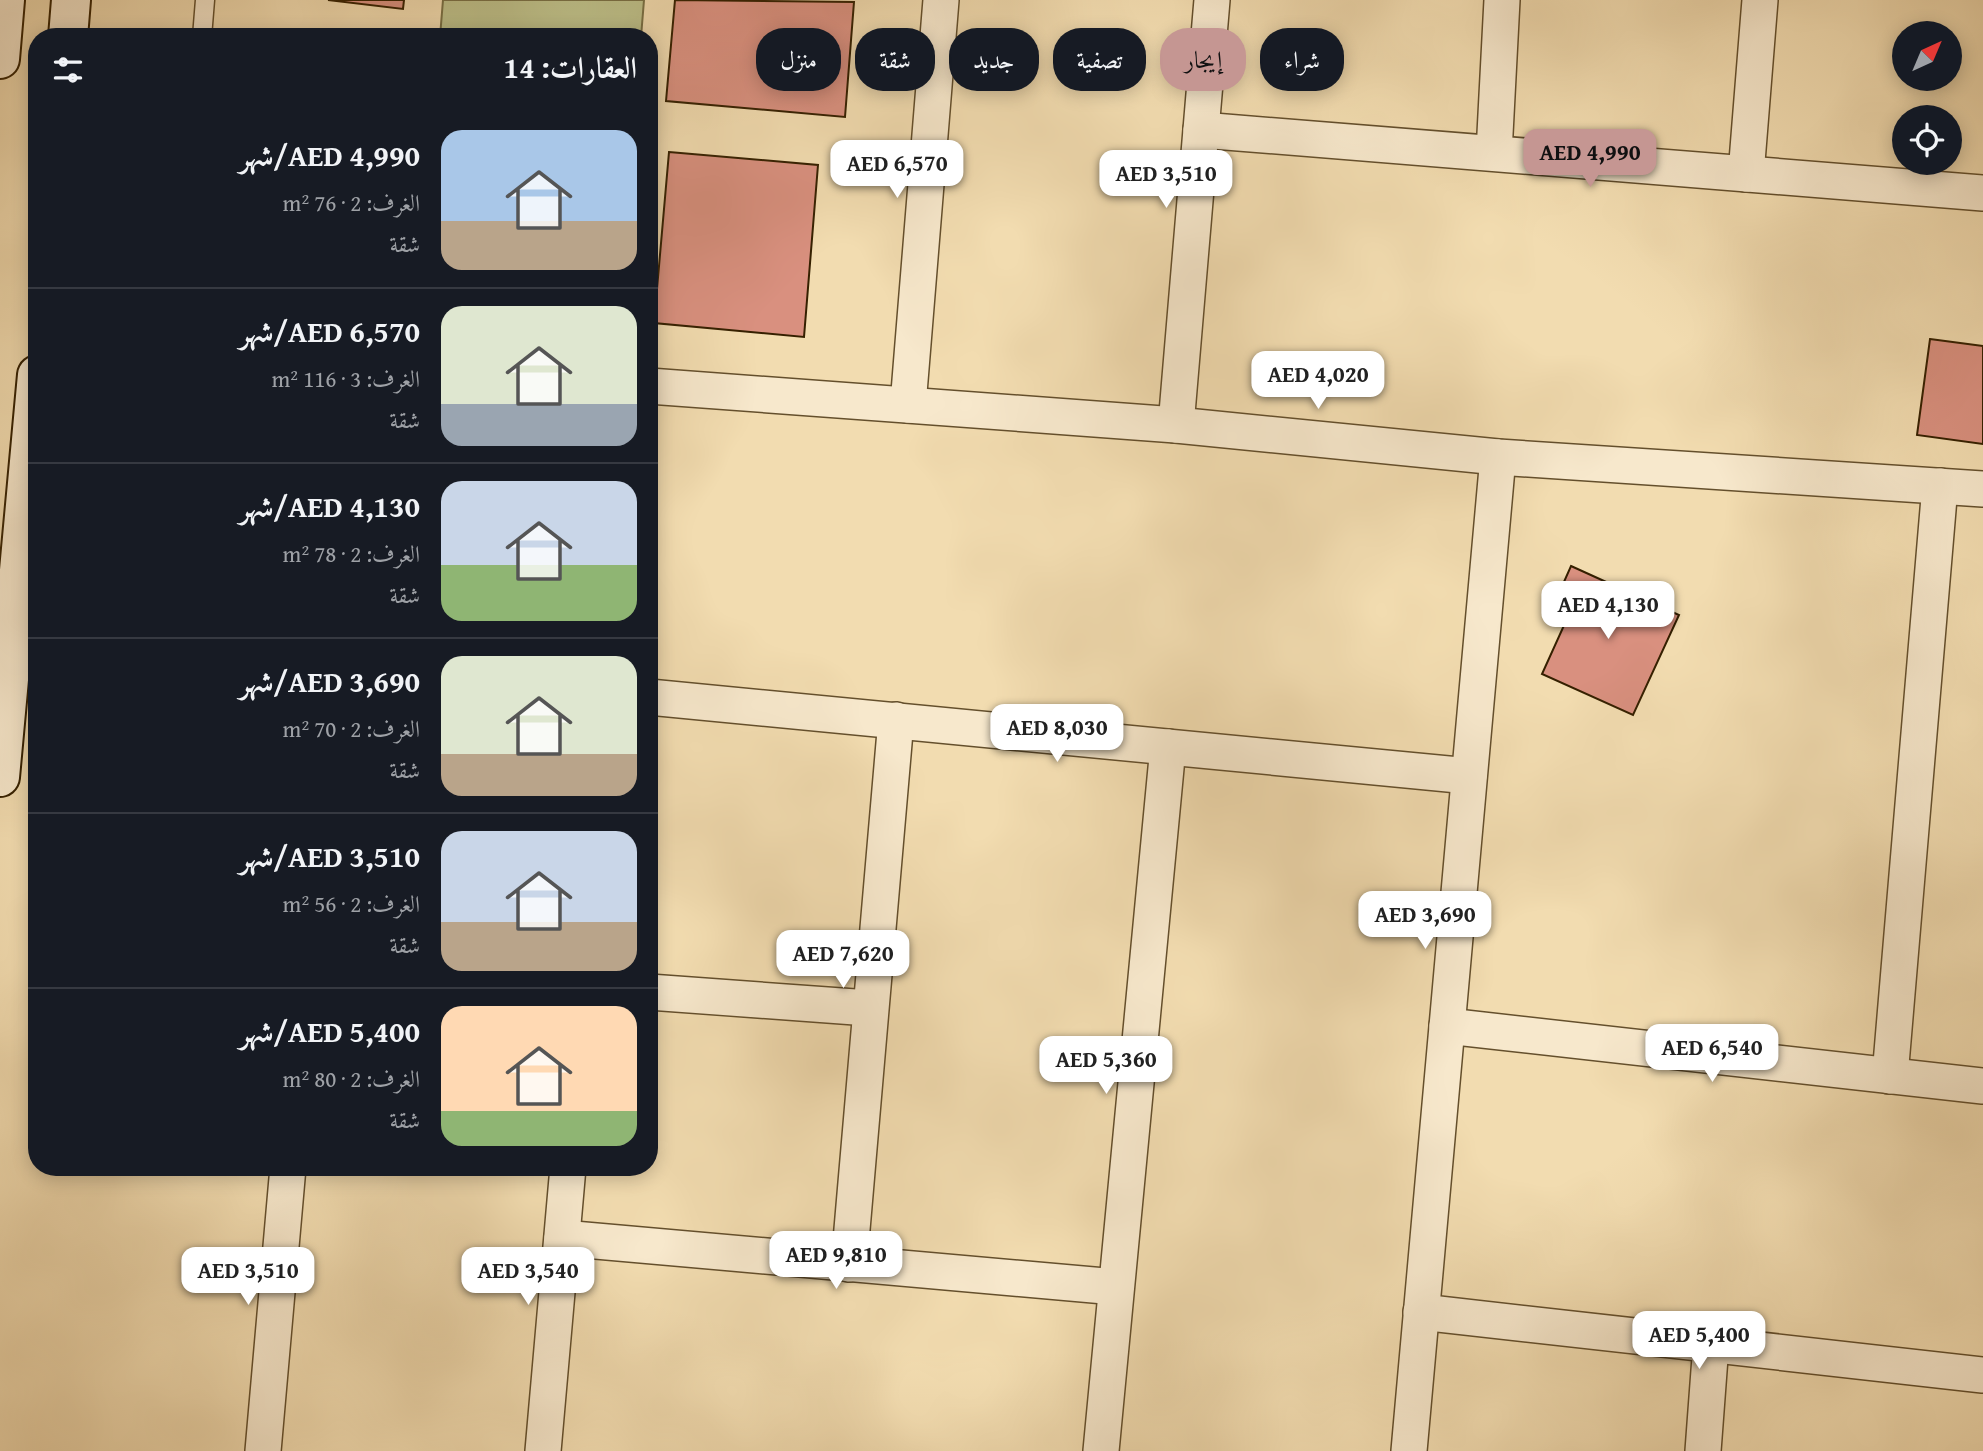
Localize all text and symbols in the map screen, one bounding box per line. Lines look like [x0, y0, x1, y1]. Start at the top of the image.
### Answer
north arrow [1892, 21, 1962, 91]
map controls [1892, 21, 1962, 175]
chip: منزل [756, 28, 841, 91]
chip: شقة [855, 28, 935, 91]
chip: جديد [949, 28, 1039, 91]
chip: تصفية [1053, 28, 1146, 91]
chip: إيجار [1160, 28, 1246, 91]
chip: شراء [1260, 28, 1344, 91]
text: العقارات: 14 [504, 45, 637, 89]
icon: filters [49, 51, 87, 89]
button: locate [1892, 105, 1962, 175]
pin: AED 4,990 [1510, 130, 1670, 189]
text: AED 4,990/شهر [239, 133, 420, 177]
text: AED 4,990 [1539, 135, 1641, 168]
pin: AED 6,570 [817, 140, 977, 200]
text: AED 6,570 [846, 146, 948, 179]
pin: AED 3,510 [1086, 150, 1246, 210]
text: AED 3,510 [1115, 156, 1217, 189]
icon: home [497, 158, 581, 242]
text: الغرف: 2 · 76 m² [283, 186, 420, 219]
text: شقة [390, 227, 420, 260]
text: AED 6,570/شهر [239, 309, 420, 353]
icon: home [497, 334, 581, 418]
pin: AED 4,020 [1238, 352, 1398, 411]
text: AED 4,020 [1267, 357, 1369, 390]
text: الغرف: 3 · 116 m² [272, 362, 420, 395]
text: شقة [390, 403, 420, 436]
text: AED 4,130/شهر [239, 484, 420, 528]
icon: home [497, 509, 581, 593]
text: الغرف: 2 · 78 m² [283, 537, 420, 570]
text: شقة [390, 578, 420, 611]
pin: AED 4,130 [1528, 582, 1688, 641]
text: AED 4,130 [1557, 587, 1659, 620]
text: AED 3,690/شهر [239, 659, 420, 703]
icon: home [497, 684, 581, 768]
pin: AED 8,030 [977, 704, 1137, 764]
text: AED 8,030 [1006, 710, 1108, 743]
text: الغرف: 2 · 70 m² [283, 712, 420, 745]
text: شقة [390, 753, 420, 786]
text: AED 3,510/شهر [239, 834, 420, 878]
icon: home [497, 859, 581, 943]
text: الغرف: 2 · 56 m² [283, 887, 420, 920]
pin: AED 3,690 [1345, 892, 1505, 951]
text: AED 3,690 [1374, 897, 1476, 930]
text: شقة [390, 928, 420, 961]
pin: AED 7,620 [763, 930, 923, 990]
text: AED 7,620 [792, 936, 894, 969]
text: AED 5,400/شهر [239, 1009, 420, 1053]
pin: AED 6,540 [1632, 1024, 1792, 1084]
text: AED 6,540 [1661, 1030, 1763, 1063]
icon: home [497, 1034, 581, 1118]
pin: AED 5,360 [1026, 1036, 1186, 1096]
text: AED 5,360 [1055, 1042, 1157, 1075]
text: الغرف: 2 · 80 m² [283, 1062, 420, 1095]
text: شقة [390, 1103, 420, 1136]
pin: AED 9,810 [756, 1232, 916, 1291]
text: AED 9,810 [785, 1237, 887, 1270]
pin: AED 3,510 [168, 1248, 328, 1307]
pin: AED 3,540 [448, 1248, 608, 1307]
text: AED 3,510 [197, 1253, 299, 1286]
text: AED 3,540 [477, 1253, 579, 1286]
pin: AED 5,400 [1619, 1312, 1779, 1371]
text: AED 5,400 [1648, 1317, 1750, 1350]

